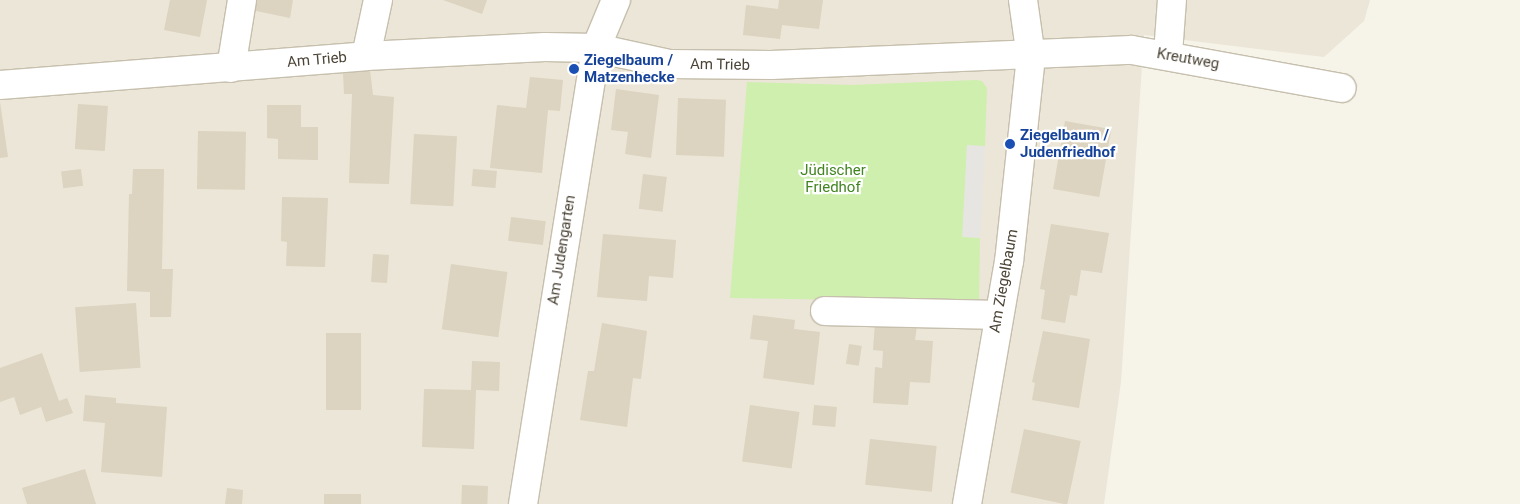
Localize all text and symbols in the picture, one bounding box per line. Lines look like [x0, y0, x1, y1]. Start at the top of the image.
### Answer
street label: Kreutweg [1155, 45, 1221, 73]
street label: Am Trieb [286, 48, 348, 72]
place label: Ziegelbaum / Matzenhecke [584, 51, 675, 86]
street label: Am Trieb [690, 55, 750, 75]
marker: Ziegelbaum / Matzenhecke [568, 63, 580, 75]
place label: Ziegelbaum / Judenfriedhof [1020, 126, 1115, 161]
marker: Ziegelbaum / Judenfriedhof [1004, 138, 1016, 150]
park label: Jüdischer Friedhof [800, 161, 866, 196]
street label: Am Judengarten [544, 194, 580, 306]
street label: Am Ziegelbaum [986, 228, 1022, 334]

